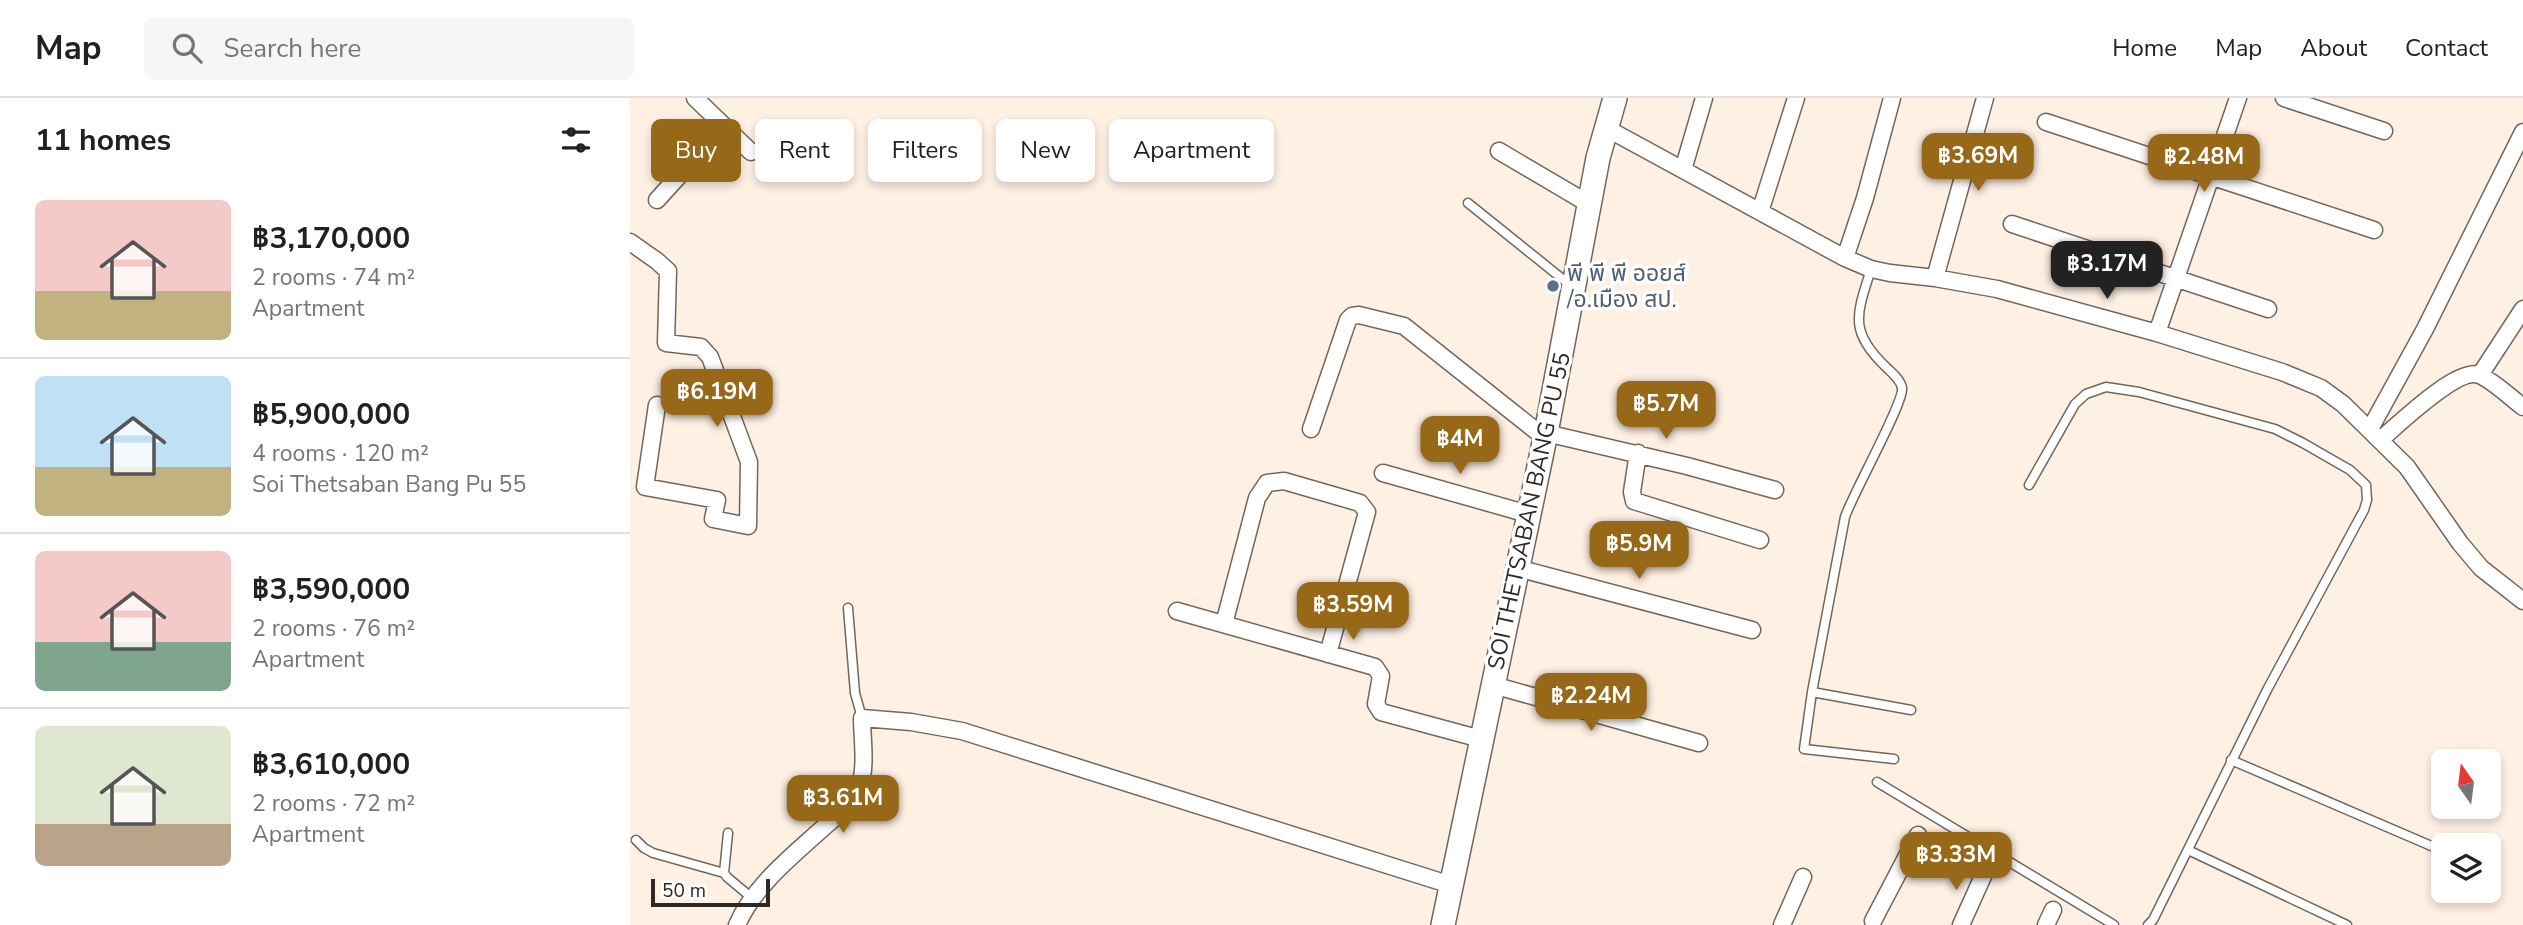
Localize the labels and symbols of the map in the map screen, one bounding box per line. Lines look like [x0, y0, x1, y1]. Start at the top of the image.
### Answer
pin: ฿3.69M [1921, 134, 2035, 193]
pin: ฿2.48M [2147, 134, 2261, 194]
pin: ฿3.17M [2050, 242, 2164, 301]
place label: พี พี พี ออยส์ /อ.เมือง สป. [1566, 258, 1686, 315]
marker: พี พี พี ออยส์ /อ.เมือง สป. [1545, 278, 1561, 294]
street label: SOI THETSABAN BANG PU 55 [1480, 349, 1578, 673]
pin: ฿6.19M [660, 370, 774, 429]
pin: ฿5.7M [1617, 382, 1715, 441]
pin: ฿4M [1426, 416, 1494, 476]
pin: ฿5.9M [1590, 522, 1688, 581]
pin: ฿3.59M [1296, 582, 1410, 642]
pin: ฿2.24M [1534, 674, 1648, 733]
north arrow [2431, 749, 2501, 819]
pin: ฿3.61M [786, 776, 900, 835]
pin: ฿3.33M [1899, 832, 2013, 892]
scale bar [651, 876, 770, 908]

